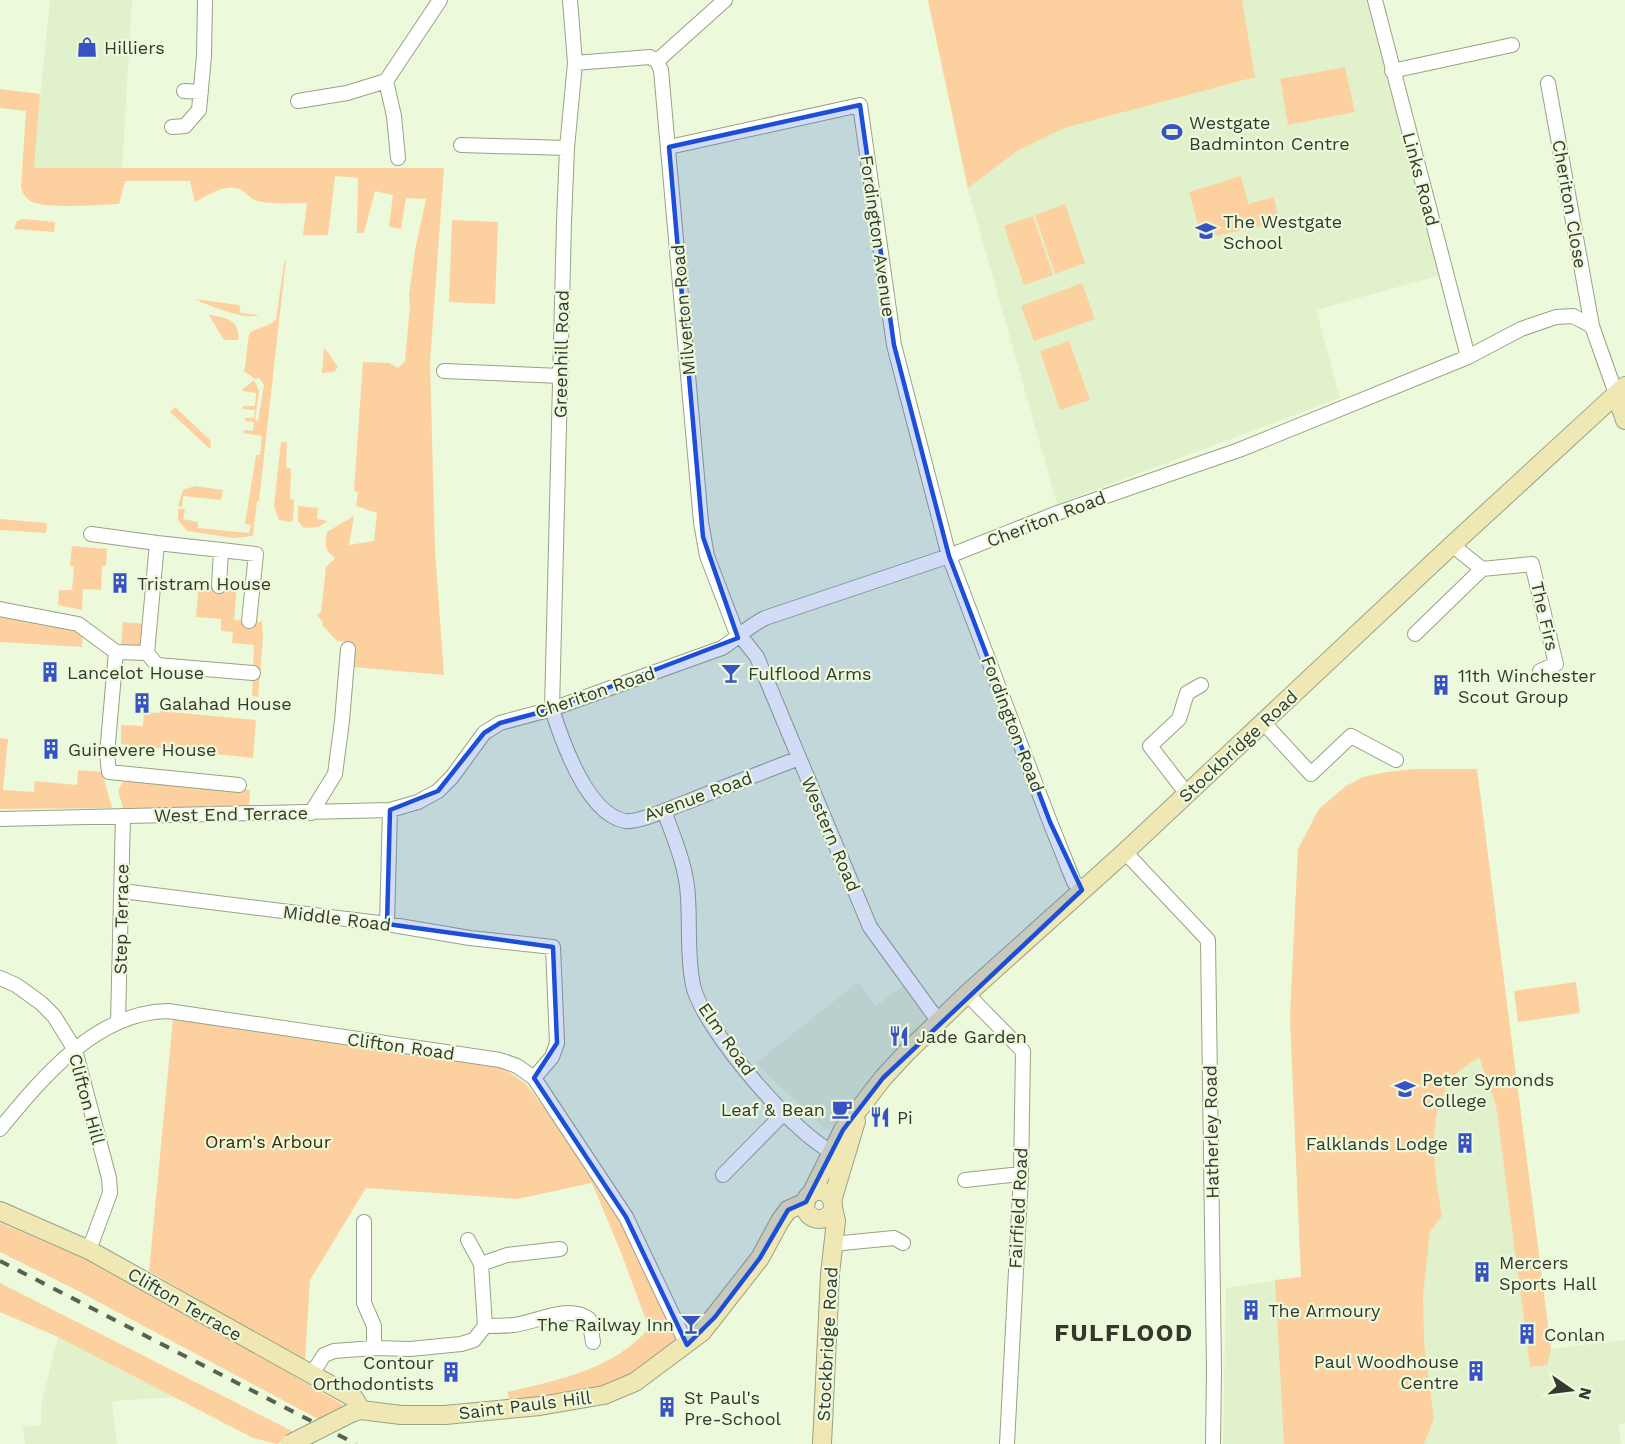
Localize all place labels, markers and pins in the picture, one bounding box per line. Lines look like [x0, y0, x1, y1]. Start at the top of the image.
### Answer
shop icon: Hilliers [75, 35, 99, 59]
place label: Hilliers [104, 37, 165, 58]
place label: Westgate Badminton Centre [1189, 112, 1350, 154]
sports icon: Westgate Badminton Centre [1160, 120, 1184, 144]
place label: The Westgate School [1223, 211, 1342, 253]
school or university icon: The Westgate School [1194, 219, 1218, 243]
building icon: Tristram House [108, 571, 132, 595]
place label: Tristram House [137, 573, 271, 594]
building icon: Lancelot House [38, 660, 62, 684]
bar icon: Fulflood Arms [719, 661, 743, 685]
place label: Lancelot House [67, 662, 204, 683]
place label: Fulflood Arms [748, 663, 872, 684]
place label: 11th Winchester Scout Group [1458, 665, 1596, 707]
building icon: 11th Winchester Scout Group [1429, 673, 1453, 697]
building icon: Galahad House [130, 691, 154, 715]
place label: Galahad House [159, 693, 292, 714]
building icon: Guinevere House [39, 737, 63, 761]
place label: Guinevere House [68, 739, 216, 760]
restaurant icon: Jade Garden [887, 1024, 911, 1048]
place label: Jade Garden [916, 1026, 1027, 1047]
place label: Peter Symonds College [1422, 1069, 1554, 1111]
school or university icon: Peter Symonds College [1393, 1077, 1417, 1101]
cafe icon: Leaf & Bean [830, 1097, 854, 1121]
place label: Leaf & Bean [721, 1099, 825, 1120]
restaurant icon: Pi [868, 1105, 892, 1129]
place label: Pi [897, 1107, 913, 1128]
building icon: Falklands Lodge [1453, 1131, 1477, 1155]
place label: Falklands Lodge [1306, 1133, 1448, 1154]
place label: Mercers Sports Hall [1499, 1252, 1597, 1294]
building icon: Mercers Sports Hall [1470, 1260, 1494, 1284]
building icon: The Armoury [1239, 1298, 1263, 1322]
place label: The Armoury [1268, 1300, 1381, 1321]
bar icon: The Railway Inn [679, 1312, 703, 1336]
place label: The Railway Inn [537, 1314, 674, 1335]
building icon: Conlan [1515, 1322, 1539, 1346]
place label: Conlan [1544, 1324, 1605, 1345]
place label: Paul Woodhouse Centre [1314, 1351, 1459, 1393]
place label: Contour Orthodontists [312, 1352, 434, 1394]
building icon: Paul Woodhouse Centre [1464, 1359, 1488, 1383]
building icon: Contour Orthodontists [439, 1360, 463, 1384]
place label: St Paul's Pre-School [684, 1387, 782, 1429]
building icon: St Paul's Pre-School [655, 1395, 679, 1419]

